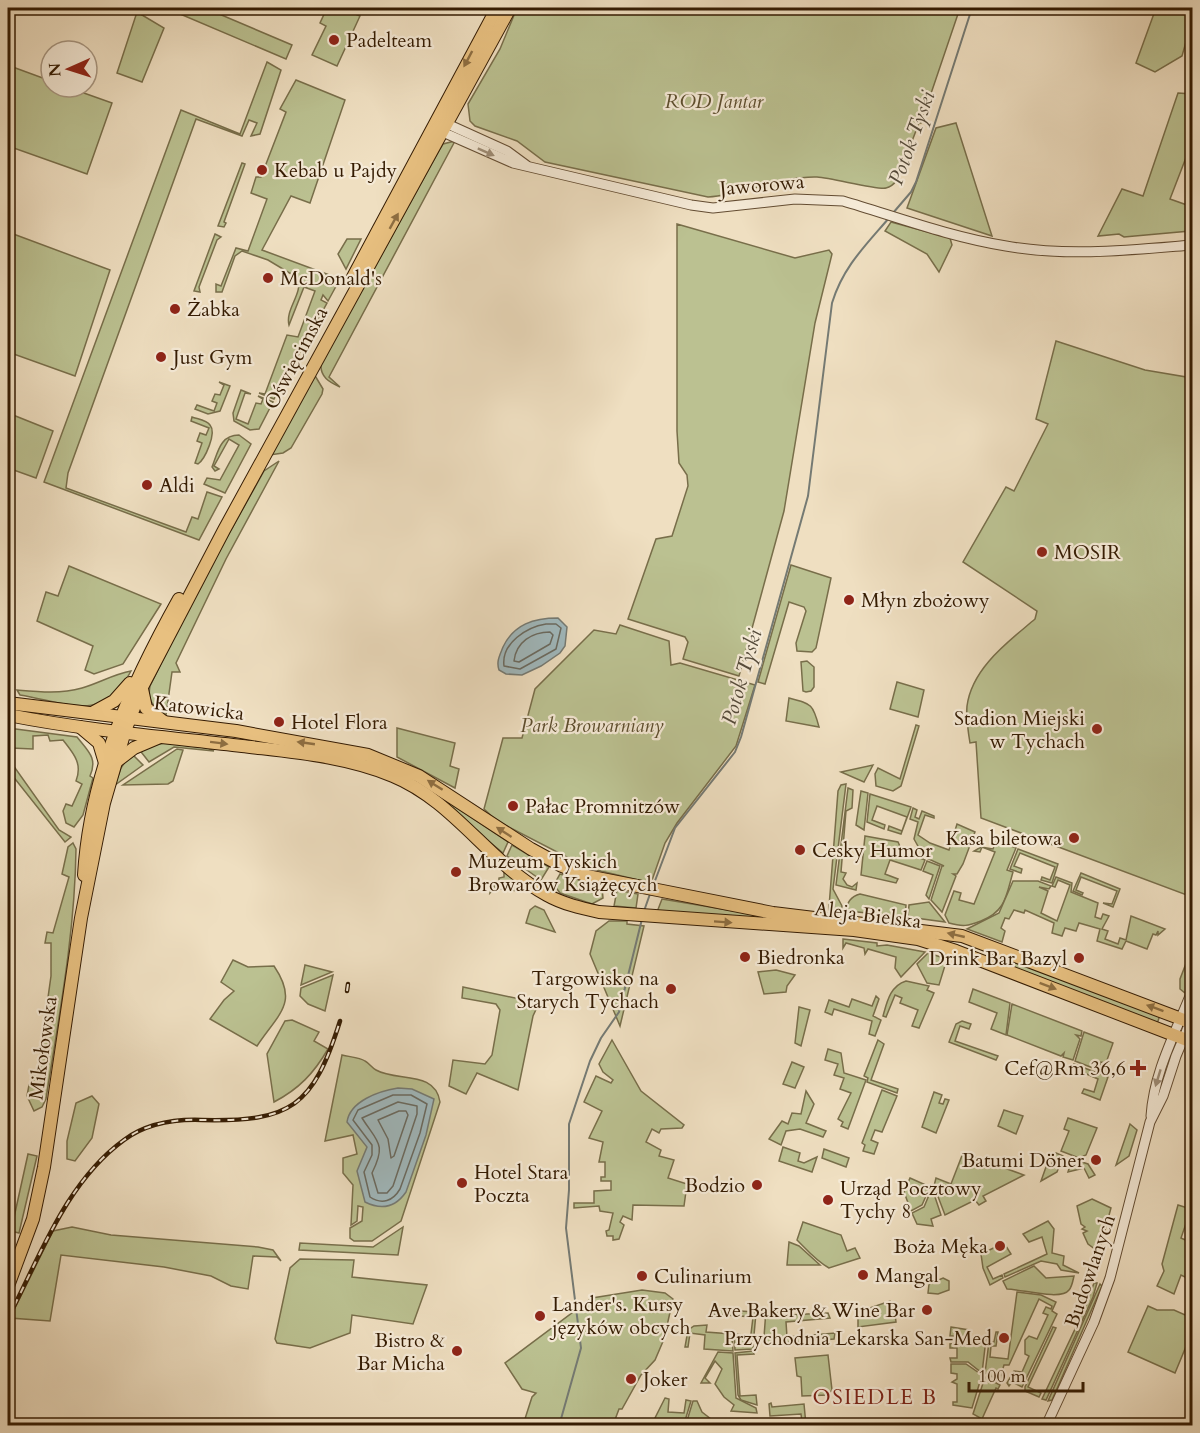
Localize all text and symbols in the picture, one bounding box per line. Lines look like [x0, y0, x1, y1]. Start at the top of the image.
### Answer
place label: Padelteam [346, 27, 432, 54]
marker: Padelteam [327, 33, 341, 47]
north arrow [39, 39, 99, 99]
one-way arrow [463, 50, 473, 67]
text: N [44, 62, 66, 77]
water label: Potok Tyski [882, 87, 942, 189]
park label: ROD Jantar [665, 88, 765, 115]
one-way arrow [477, 147, 495, 157]
place label: Kebab u Pajdy [274, 157, 398, 184]
marker: Kebab u Pajdy [255, 163, 269, 177]
street label: Jaworowa [715, 168, 806, 202]
one-way arrow [389, 212, 399, 229]
place label: McDonald's [280, 265, 382, 292]
marker: McDonald's [261, 271, 275, 285]
place label: Żabka [187, 296, 240, 323]
marker: Żabka [168, 302, 182, 316]
street label: Oświęcimska [258, 302, 334, 414]
place label: Just Gym [170, 344, 253, 371]
marker: Just Gym [154, 350, 168, 364]
place label: Aldi [159, 472, 195, 499]
marker: Aldi [140, 478, 154, 492]
place label: MOSIR [1054, 539, 1121, 566]
marker: MOSIR [1035, 545, 1049, 559]
place label: Młyn zbożowy [861, 587, 990, 614]
marker: Młyn zbożowy [842, 593, 856, 607]
water label: Potok Tyski [715, 626, 770, 728]
street label: Katowicka [152, 689, 246, 727]
place label: Stadion Miejski w Tychach [954, 705, 1085, 755]
place label: Hotel Flora [291, 709, 388, 736]
park label: Park Browarniany [520, 712, 664, 739]
marker: Hotel Flora [272, 715, 286, 729]
marker: Stadion Miejski w Tychach [1090, 722, 1104, 736]
one-way arrow [296, 738, 315, 747]
one-way arrow [210, 739, 229, 748]
one-way arrow [426, 780, 443, 791]
place label: Pałac Promnitzów [525, 793, 680, 820]
marker: Pałac Promnitzów [506, 799, 520, 813]
place label: Kasa biletowa [945, 825, 1062, 852]
one-way arrow [495, 827, 512, 838]
marker: Kasa biletowa [1067, 831, 1081, 845]
place label: Cesky Humor [812, 837, 933, 864]
marker: Cesky Humor [793, 843, 807, 857]
place label: Muzeum Tyskich Browarów Książęcych [468, 848, 657, 898]
marker: Muzeum Tyskich Browarów Książęcych [449, 865, 463, 879]
street label: Aleja Bielska [813, 895, 923, 935]
one-way arrow [714, 917, 733, 927]
one-way arrow [947, 930, 966, 940]
place label: Biedronka [757, 944, 845, 971]
place label: Drink Bar Bazyl [929, 945, 1067, 972]
marker: Biedronka [738, 950, 752, 964]
marker: Drink Bar Bazyl [1072, 951, 1086, 965]
place label: Targowisko na Starych Tychach [517, 965, 659, 1015]
marker: Targowisko na Starych Tychach [664, 982, 678, 996]
one-way arrow [1039, 982, 1057, 992]
street label: Mikołowska [22, 994, 64, 1102]
one-way arrow [1146, 1003, 1164, 1013]
place label: Cef@Rm 36,6 [1004, 1055, 1126, 1082]
marker: Cef@Rm 36,6 [1131, 1061, 1145, 1075]
one-way arrow [1153, 1069, 1162, 1087]
place label: Batumi Döner [962, 1147, 1085, 1174]
marker: Batumi Döner [1089, 1153, 1103, 1167]
place label: Hotel Stara Poczta [474, 1159, 569, 1209]
place label: Bodzio [685, 1172, 745, 1199]
place label: Urząd Pocztowy Tychy 8 [840, 1175, 982, 1225]
marker: Hotel Stara Poczta [455, 1176, 469, 1190]
marker: Bodzio [750, 1178, 764, 1192]
marker: Urząd Pocztowy Tychy 8 [821, 1193, 835, 1207]
street label: Budowlanych [1058, 1211, 1122, 1331]
place label: Boża Męka [893, 1233, 988, 1260]
marker: Boża Męka [993, 1239, 1007, 1253]
place label: Mangal [875, 1262, 939, 1289]
place label: Culinarium [654, 1263, 752, 1290]
marker: Mangal [856, 1268, 870, 1282]
marker: Culinarium [635, 1269, 649, 1283]
place label: Lander's. Kursy języków obcych [549, 1291, 690, 1341]
place label: Ave Bakery & Wine Bar [708, 1297, 916, 1324]
marker: Ave Bakery & Wine Bar [920, 1303, 934, 1317]
marker: Lander's. Kursy języków obcych [533, 1309, 547, 1323]
place label: Przychodnia Lekarska San-Med [724, 1325, 992, 1352]
place label: Bistro & Bar Micha [357, 1327, 445, 1377]
marker: Przychodnia Lekarska San-Med [997, 1331, 1011, 1345]
marker: Bistro & Bar Micha [450, 1344, 464, 1358]
scale bar [969, 1355, 1083, 1393]
text: 100 m [978, 1364, 1026, 1389]
place label: Joker [640, 1366, 688, 1393]
marker: Joker [624, 1372, 638, 1386]
district label: OSIEDLE B [813, 1383, 937, 1412]

